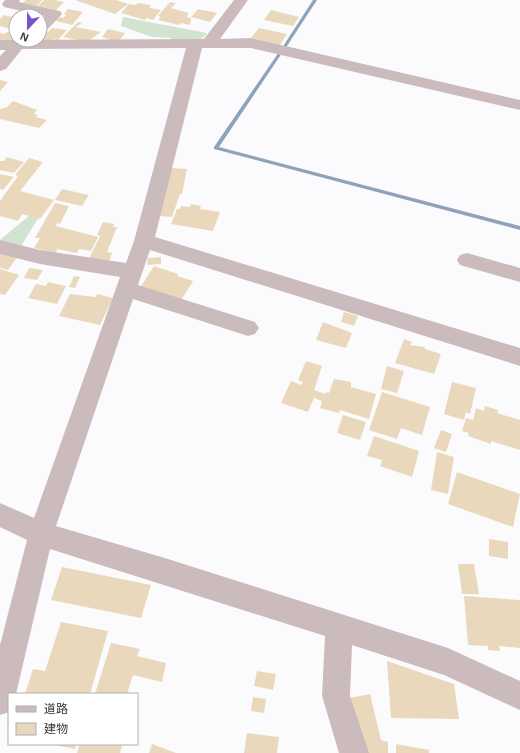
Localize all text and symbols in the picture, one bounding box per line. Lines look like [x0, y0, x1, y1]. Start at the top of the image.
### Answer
north arrow [8, 8, 48, 48]
text: N [18, 30, 30, 44]
legend [8, 693, 138, 745]
text: 道路 [44, 702, 68, 716]
text: 建物 [44, 722, 68, 736]

